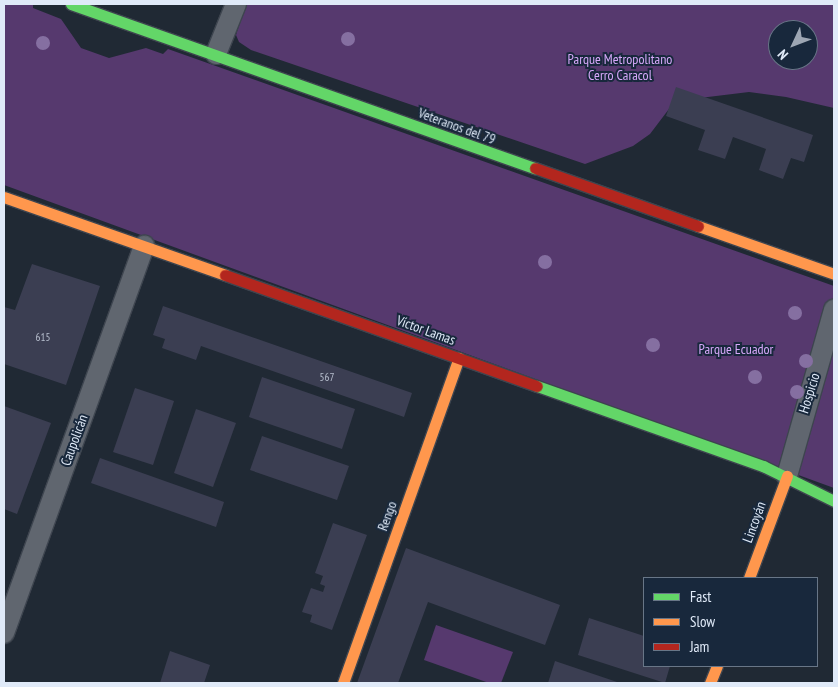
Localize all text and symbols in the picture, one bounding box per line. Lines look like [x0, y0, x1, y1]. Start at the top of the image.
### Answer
north arrow [768, 20, 818, 70]
text: N [774, 46, 792, 63]
park label: Parque Metropolitano Cerro Caracol [568, 51, 672, 84]
street label: Veteranos del 79 [416, 104, 498, 148]
street label: Víctor Lamas [394, 312, 458, 348]
house number: 615 [36, 330, 50, 344]
park label: Parque Ecuador [699, 341, 773, 357]
house number: 567 [320, 370, 334, 384]
street label: Hospicio [795, 371, 823, 415]
street label: Caupolicán [57, 412, 91, 468]
street label: Rengo [374, 499, 400, 533]
street label: Lincoyán [739, 499, 769, 545]
legend [643, 577, 818, 667]
text: Fast [690, 587, 711, 606]
text: Slow [690, 612, 715, 631]
text: Jam [690, 637, 709, 656]

